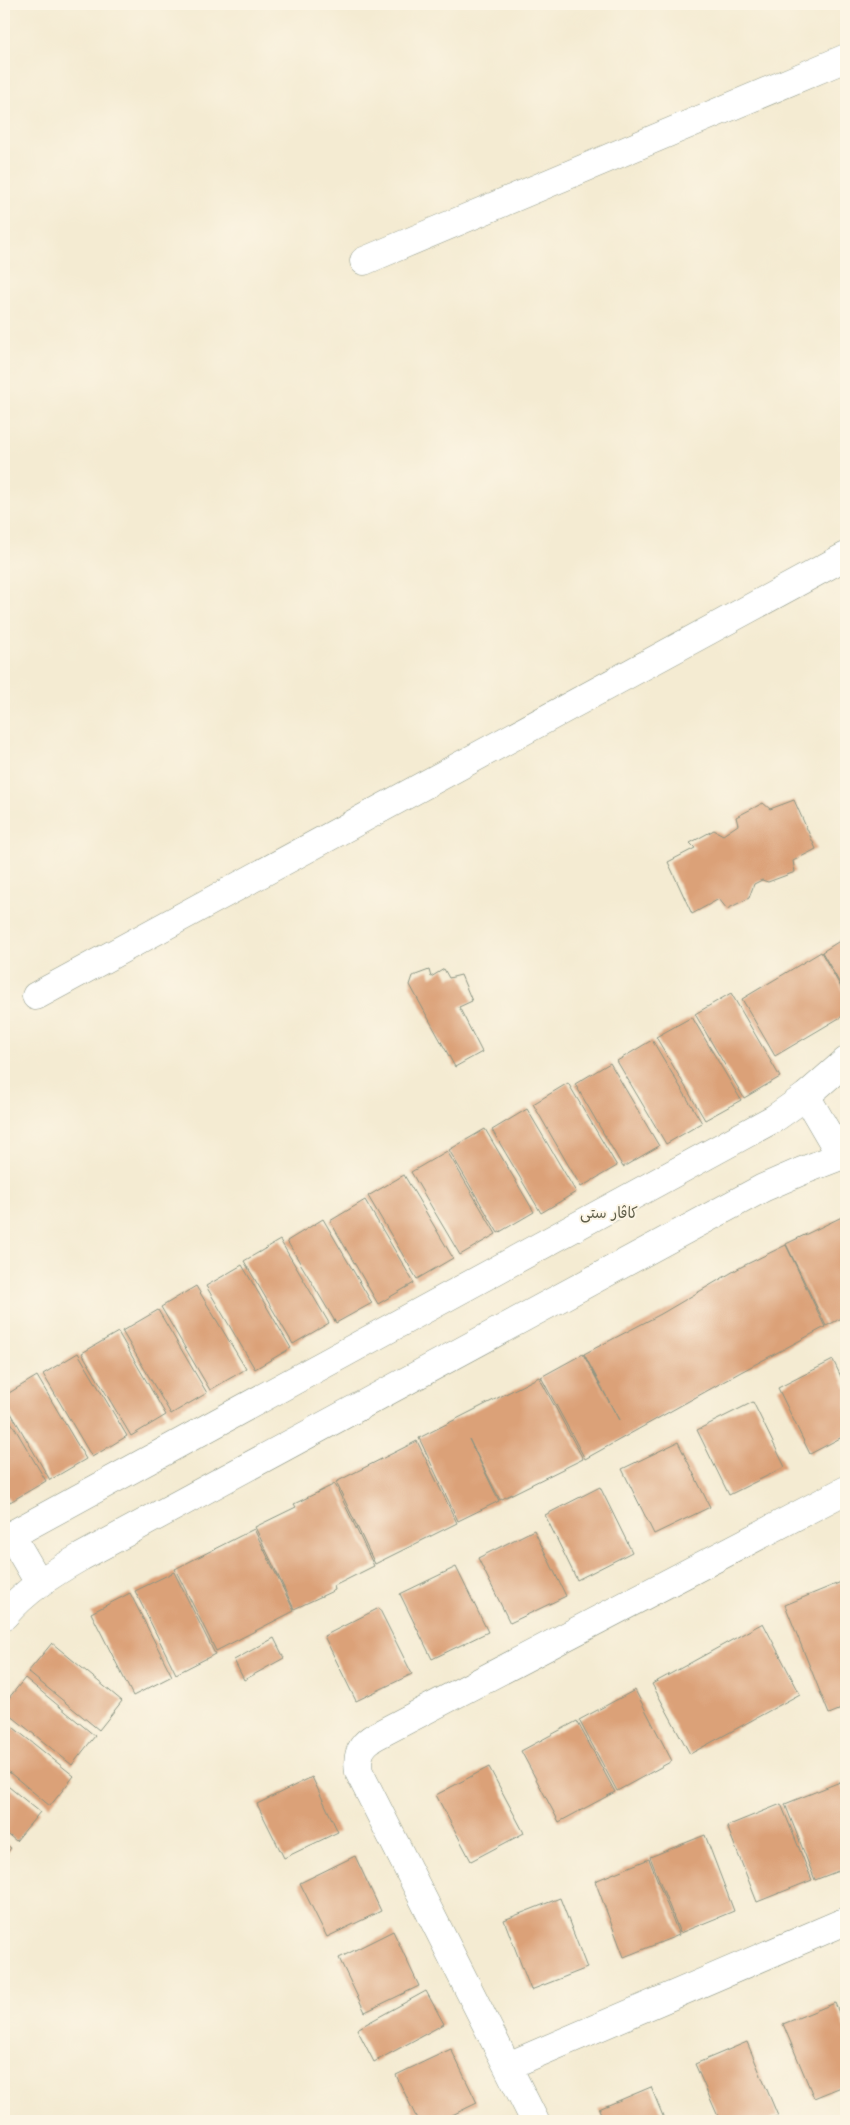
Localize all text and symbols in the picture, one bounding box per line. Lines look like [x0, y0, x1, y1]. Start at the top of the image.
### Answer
district label: کاڤار ستی [580, 1200, 638, 1223]

